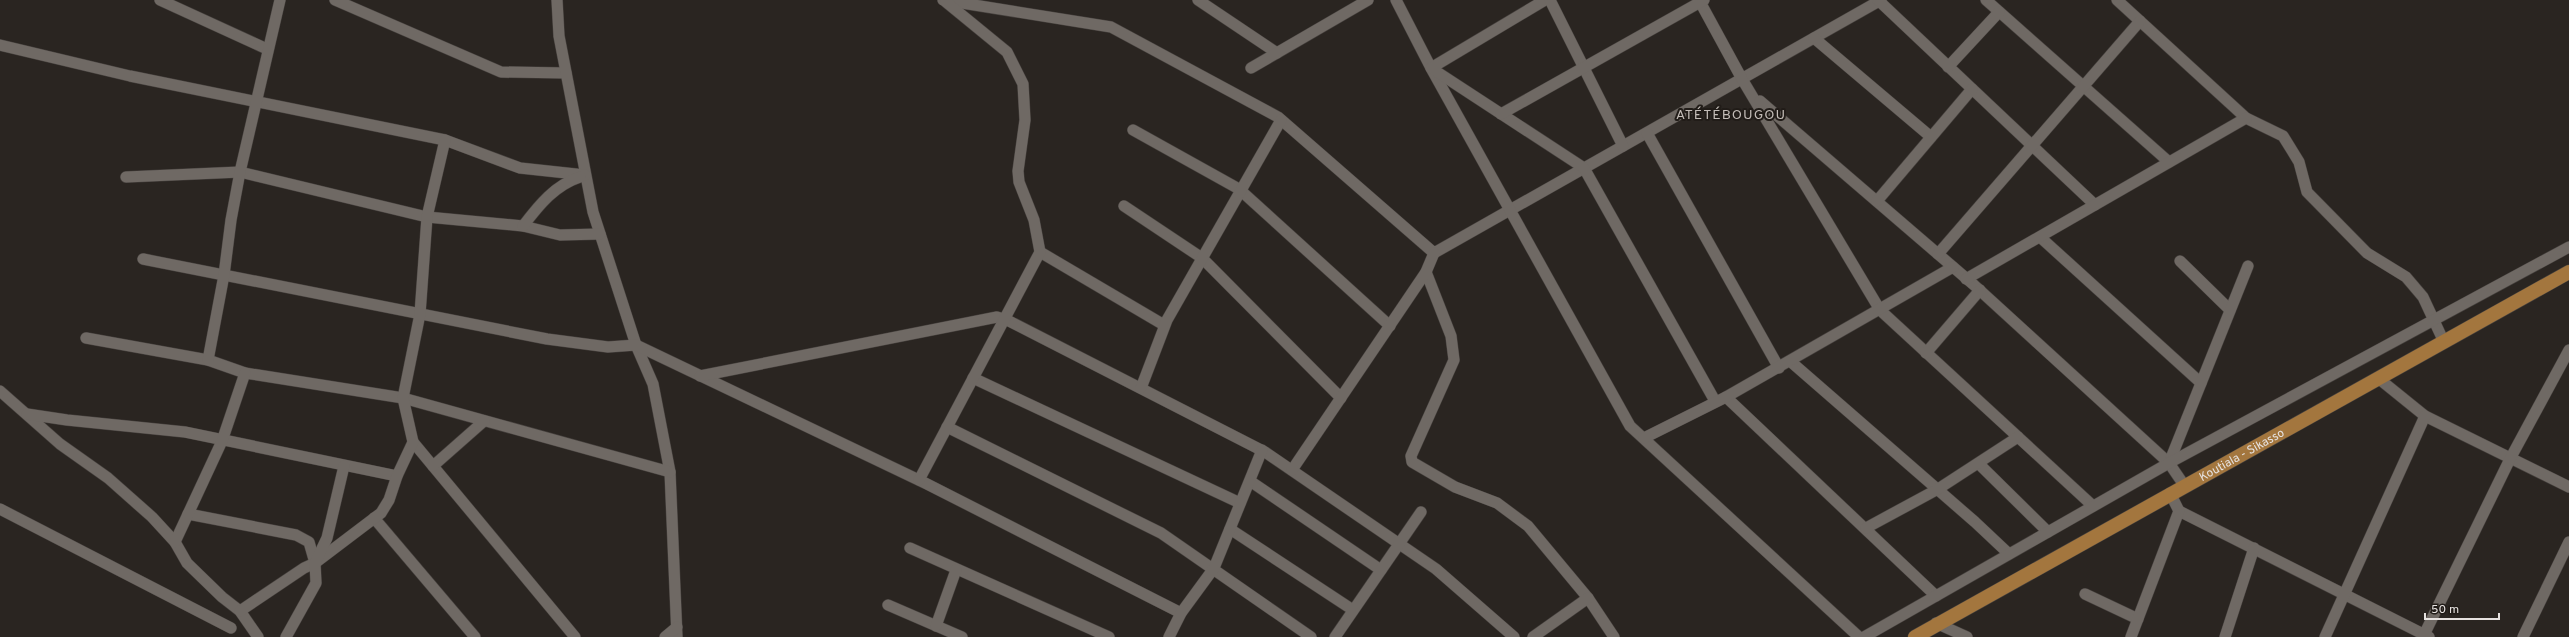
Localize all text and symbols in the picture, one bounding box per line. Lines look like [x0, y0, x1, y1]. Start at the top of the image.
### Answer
district label: ATÉTÉBOUGOU [1676, 106, 1786, 124]
street label: Koutiala - Sikasso [2197, 425, 2288, 486]
scale bar [2425, 595, 2499, 621]
text: 50 m [2431, 602, 2459, 618]

